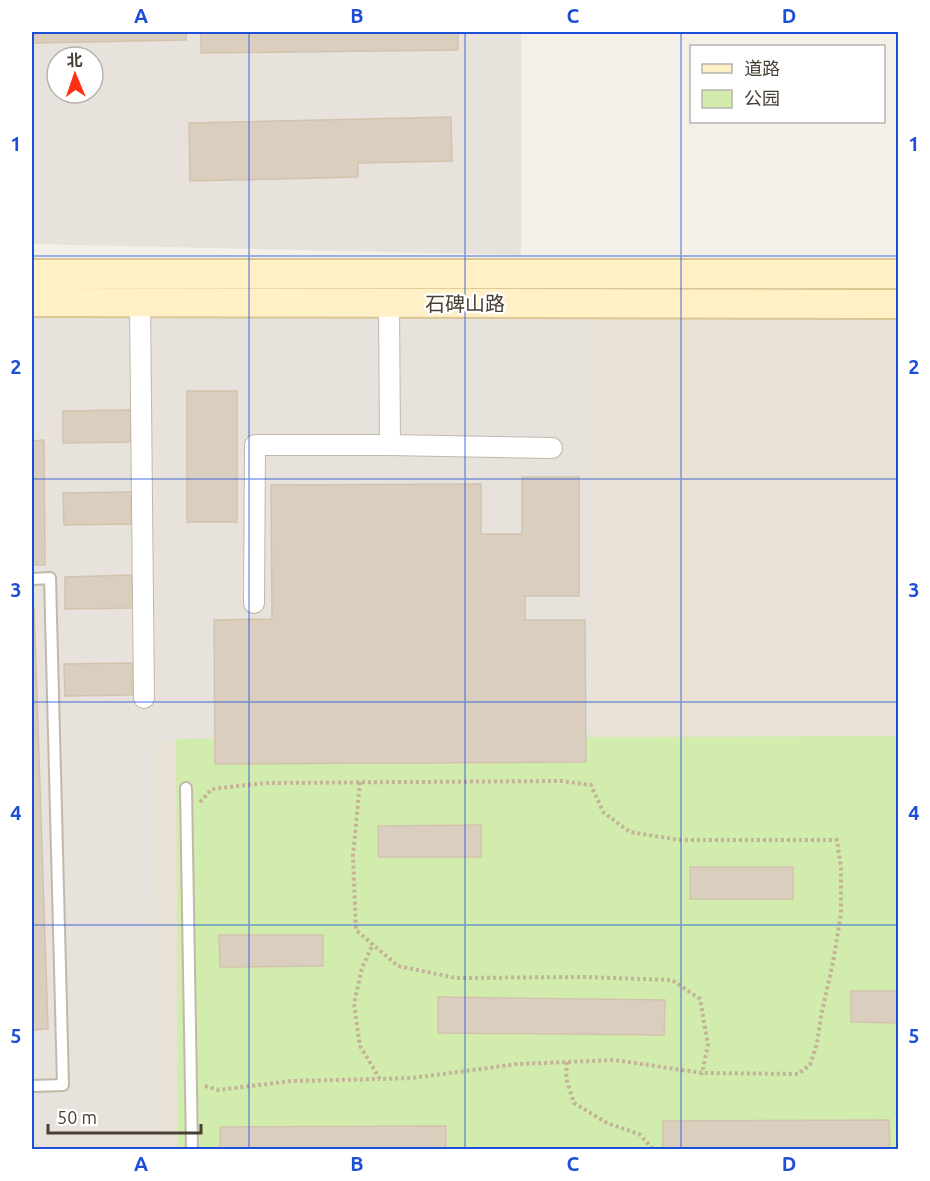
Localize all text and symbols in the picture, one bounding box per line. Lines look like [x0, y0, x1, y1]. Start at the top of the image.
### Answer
text: A [134, 4, 148, 27]
text: B [350, 4, 364, 27]
text: C [567, 4, 580, 27]
text: D [782, 4, 796, 27]
north arrow [45, 45, 105, 105]
legend [690, 45, 885, 123]
text: 北 [66, 51, 83, 69]
text: 道路 [744, 58, 780, 78]
text: 公园 [744, 88, 780, 108]
text: 1 [10, 132, 22, 155]
text: 1 [908, 132, 920, 155]
street label: 石碑山路 [425, 292, 505, 315]
text: 2 [10, 355, 22, 378]
text: 2 [908, 355, 920, 378]
text: 3 [10, 578, 22, 601]
text: 3 [908, 578, 920, 601]
text: 4 [10, 801, 22, 824]
text: 4 [908, 801, 920, 824]
text: 5 [10, 1024, 22, 1047]
text: 5 [908, 1024, 920, 1047]
scale bar [48, 1097, 201, 1135]
text: 50 m [57, 1107, 97, 1127]
text: A [134, 1152, 148, 1175]
text: B [350, 1152, 364, 1175]
text: C [567, 1152, 580, 1175]
text: D [782, 1152, 796, 1175]

